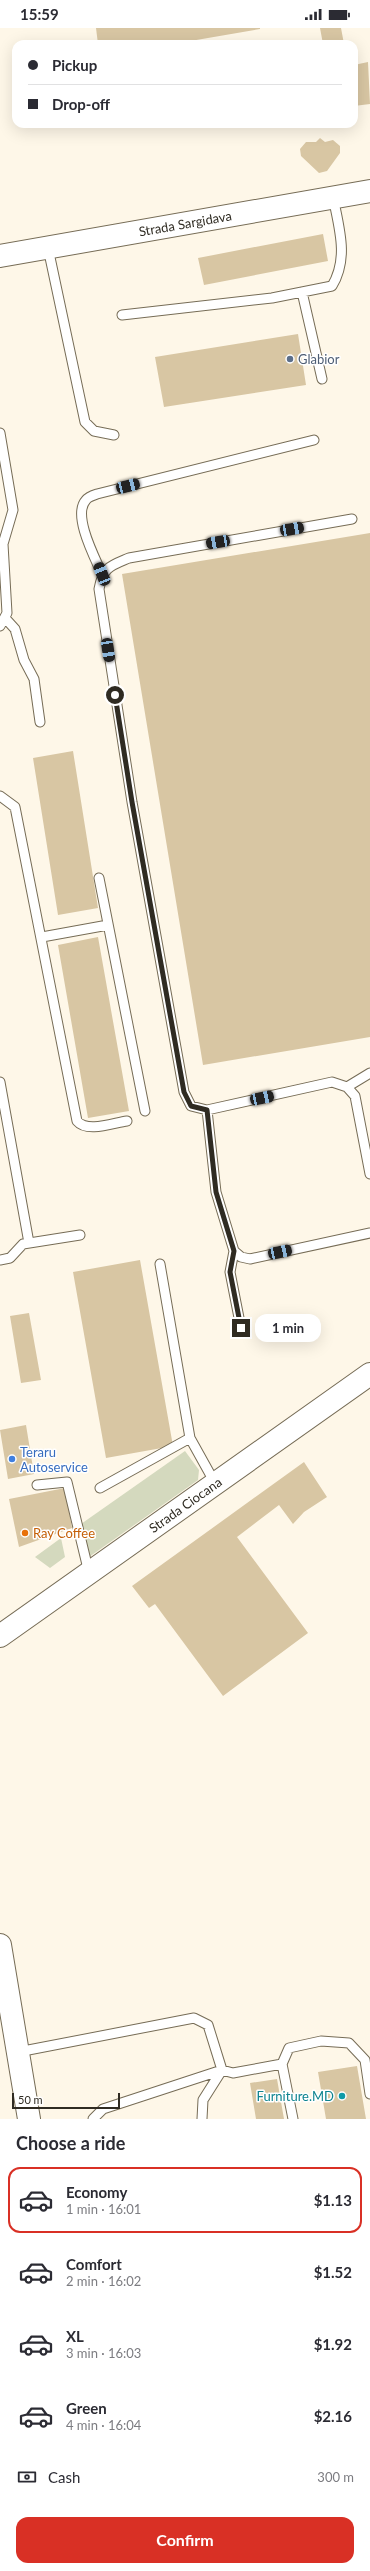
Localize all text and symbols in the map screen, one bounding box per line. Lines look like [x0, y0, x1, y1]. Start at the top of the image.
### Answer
text: 15:59 [20, 5, 59, 23]
text: Pickup [52, 56, 97, 74]
text: Drop-off [52, 95, 110, 113]
street label: Strada Sargidava [137, 207, 233, 240]
place label: Glabior [298, 351, 340, 367]
marker: Glabior [285, 354, 295, 364]
car [115, 477, 141, 495]
car [279, 521, 305, 537]
car [205, 534, 231, 550]
car [92, 561, 112, 587]
car [100, 637, 116, 663]
route start [106, 686, 124, 704]
car [249, 1090, 275, 1106]
car [267, 1244, 293, 1260]
callout: 1 min [255, 1314, 321, 1342]
route end [232, 1319, 250, 1337]
text: 1 min [272, 1320, 304, 1336]
place label: Teraru Autoservice [20, 1444, 88, 1475]
marker: Teraru Autoservice [7, 1454, 17, 1464]
street label: Strada Ciocana [146, 1474, 225, 1536]
place label: Ray Coffee [33, 1525, 95, 1541]
marker: Ray Coffee [20, 1528, 30, 1538]
place label: Furniture.MD [257, 2088, 334, 2104]
scale bar [12, 2091, 120, 2110]
marker: Furniture.MD [337, 2091, 347, 2101]
text: 50 m [18, 2093, 43, 2106]
text: Choose a ride [16, 2132, 125, 2154]
icon: car [18, 2182, 54, 2218]
text: Economy [66, 2183, 127, 2201]
text: $1.13 [314, 2191, 352, 2209]
text: 1 min · 16:01 [66, 2201, 141, 2217]
icon: car [18, 2254, 54, 2290]
text: Comfort [66, 2255, 122, 2273]
text: $1.52 [314, 2263, 352, 2281]
text: 2 min · 16:02 [66, 2273, 141, 2289]
icon: car [18, 2326, 54, 2362]
text: XL [66, 2327, 84, 2345]
text: $1.92 [314, 2335, 352, 2353]
text: 3 min · 16:03 [66, 2345, 141, 2361]
icon: car [18, 2398, 54, 2434]
text: Green [66, 2399, 107, 2417]
text: $2.16 [314, 2407, 352, 2425]
text: 4 min · 16:04 [66, 2417, 141, 2433]
icon: cash [16, 2466, 38, 2488]
text: Cash [48, 2468, 80, 2486]
text: 300 m [317, 2469, 354, 2485]
button: Confirm [16, 2517, 354, 2563]

